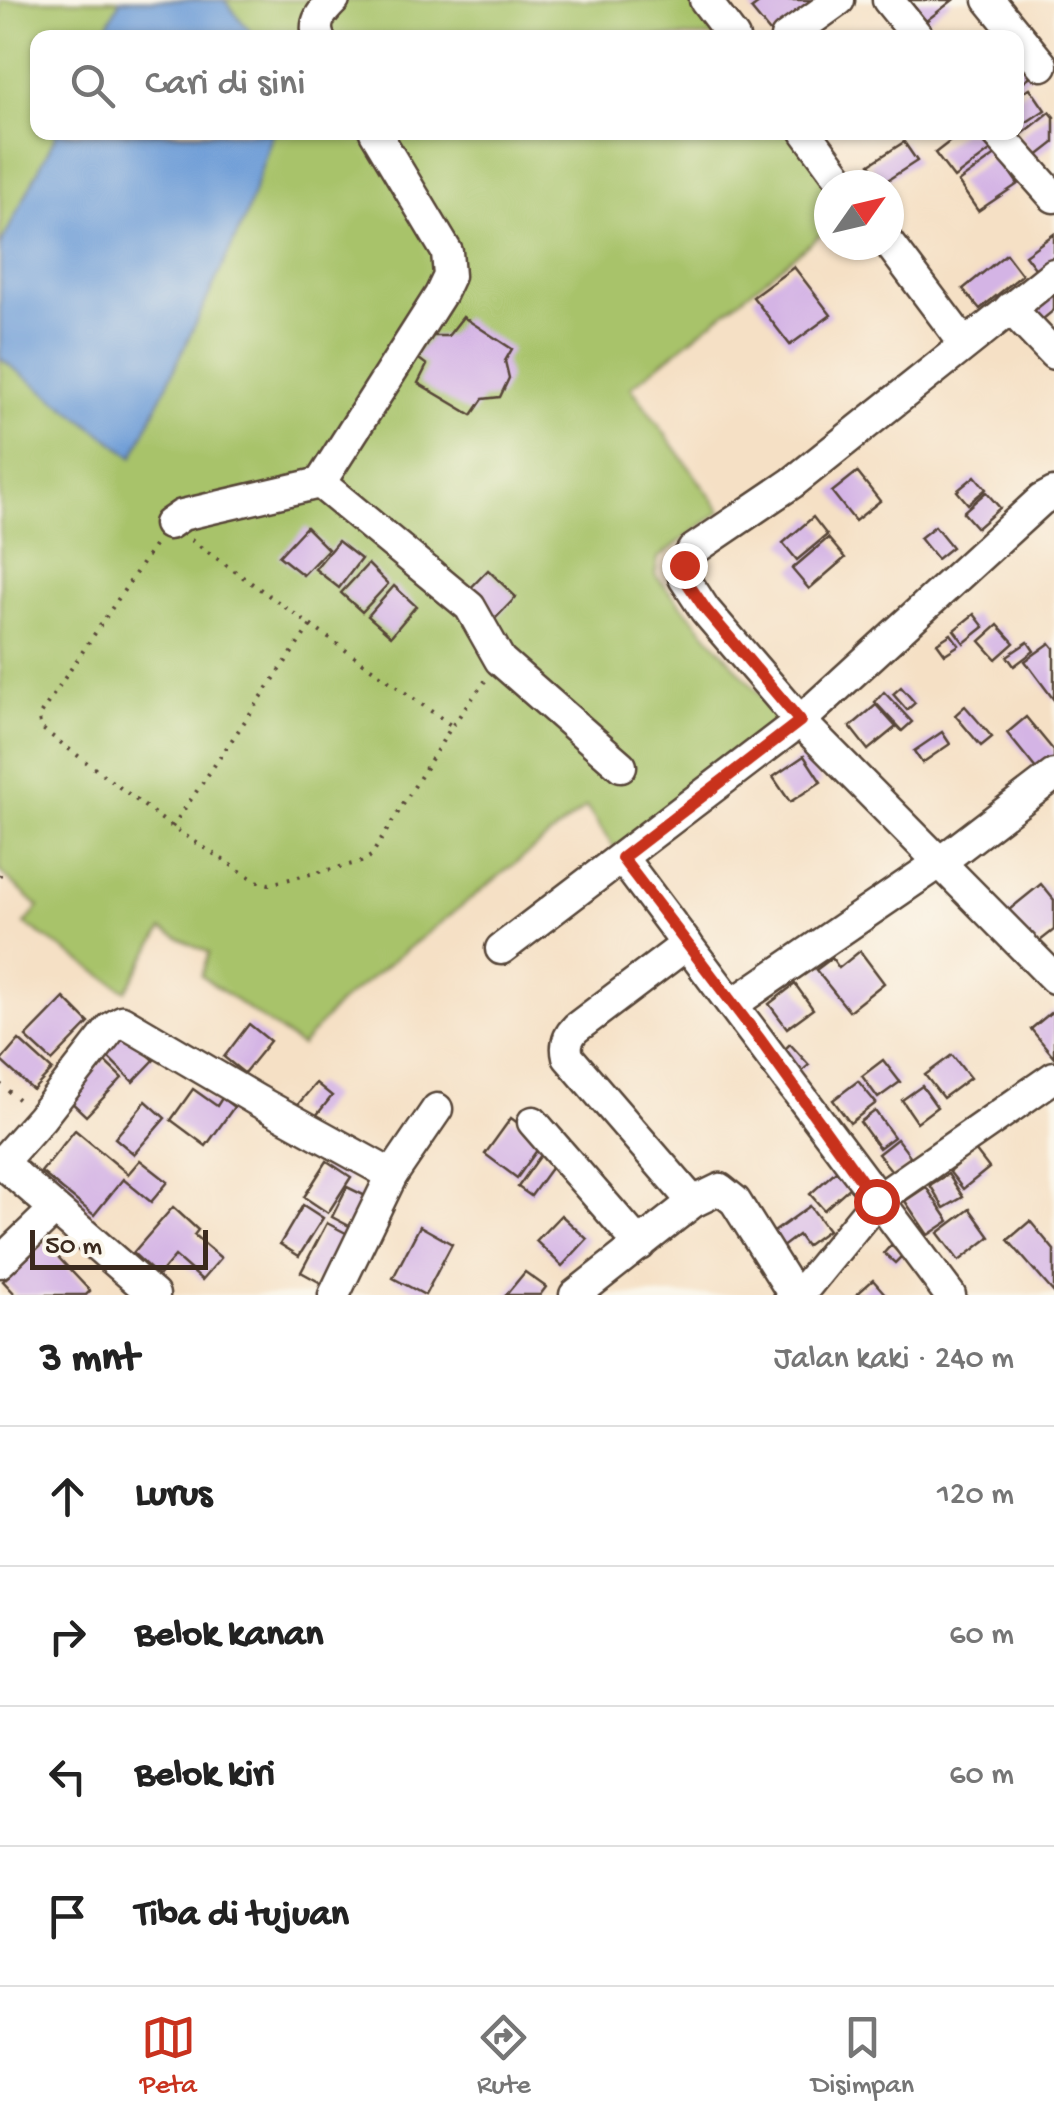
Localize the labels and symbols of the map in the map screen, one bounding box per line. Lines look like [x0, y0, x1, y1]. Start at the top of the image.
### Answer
north arrow [814, 170, 904, 260]
route end [662, 543, 708, 589]
route start [854, 1179, 900, 1225]
scale bar [30, 1225, 208, 1270]

